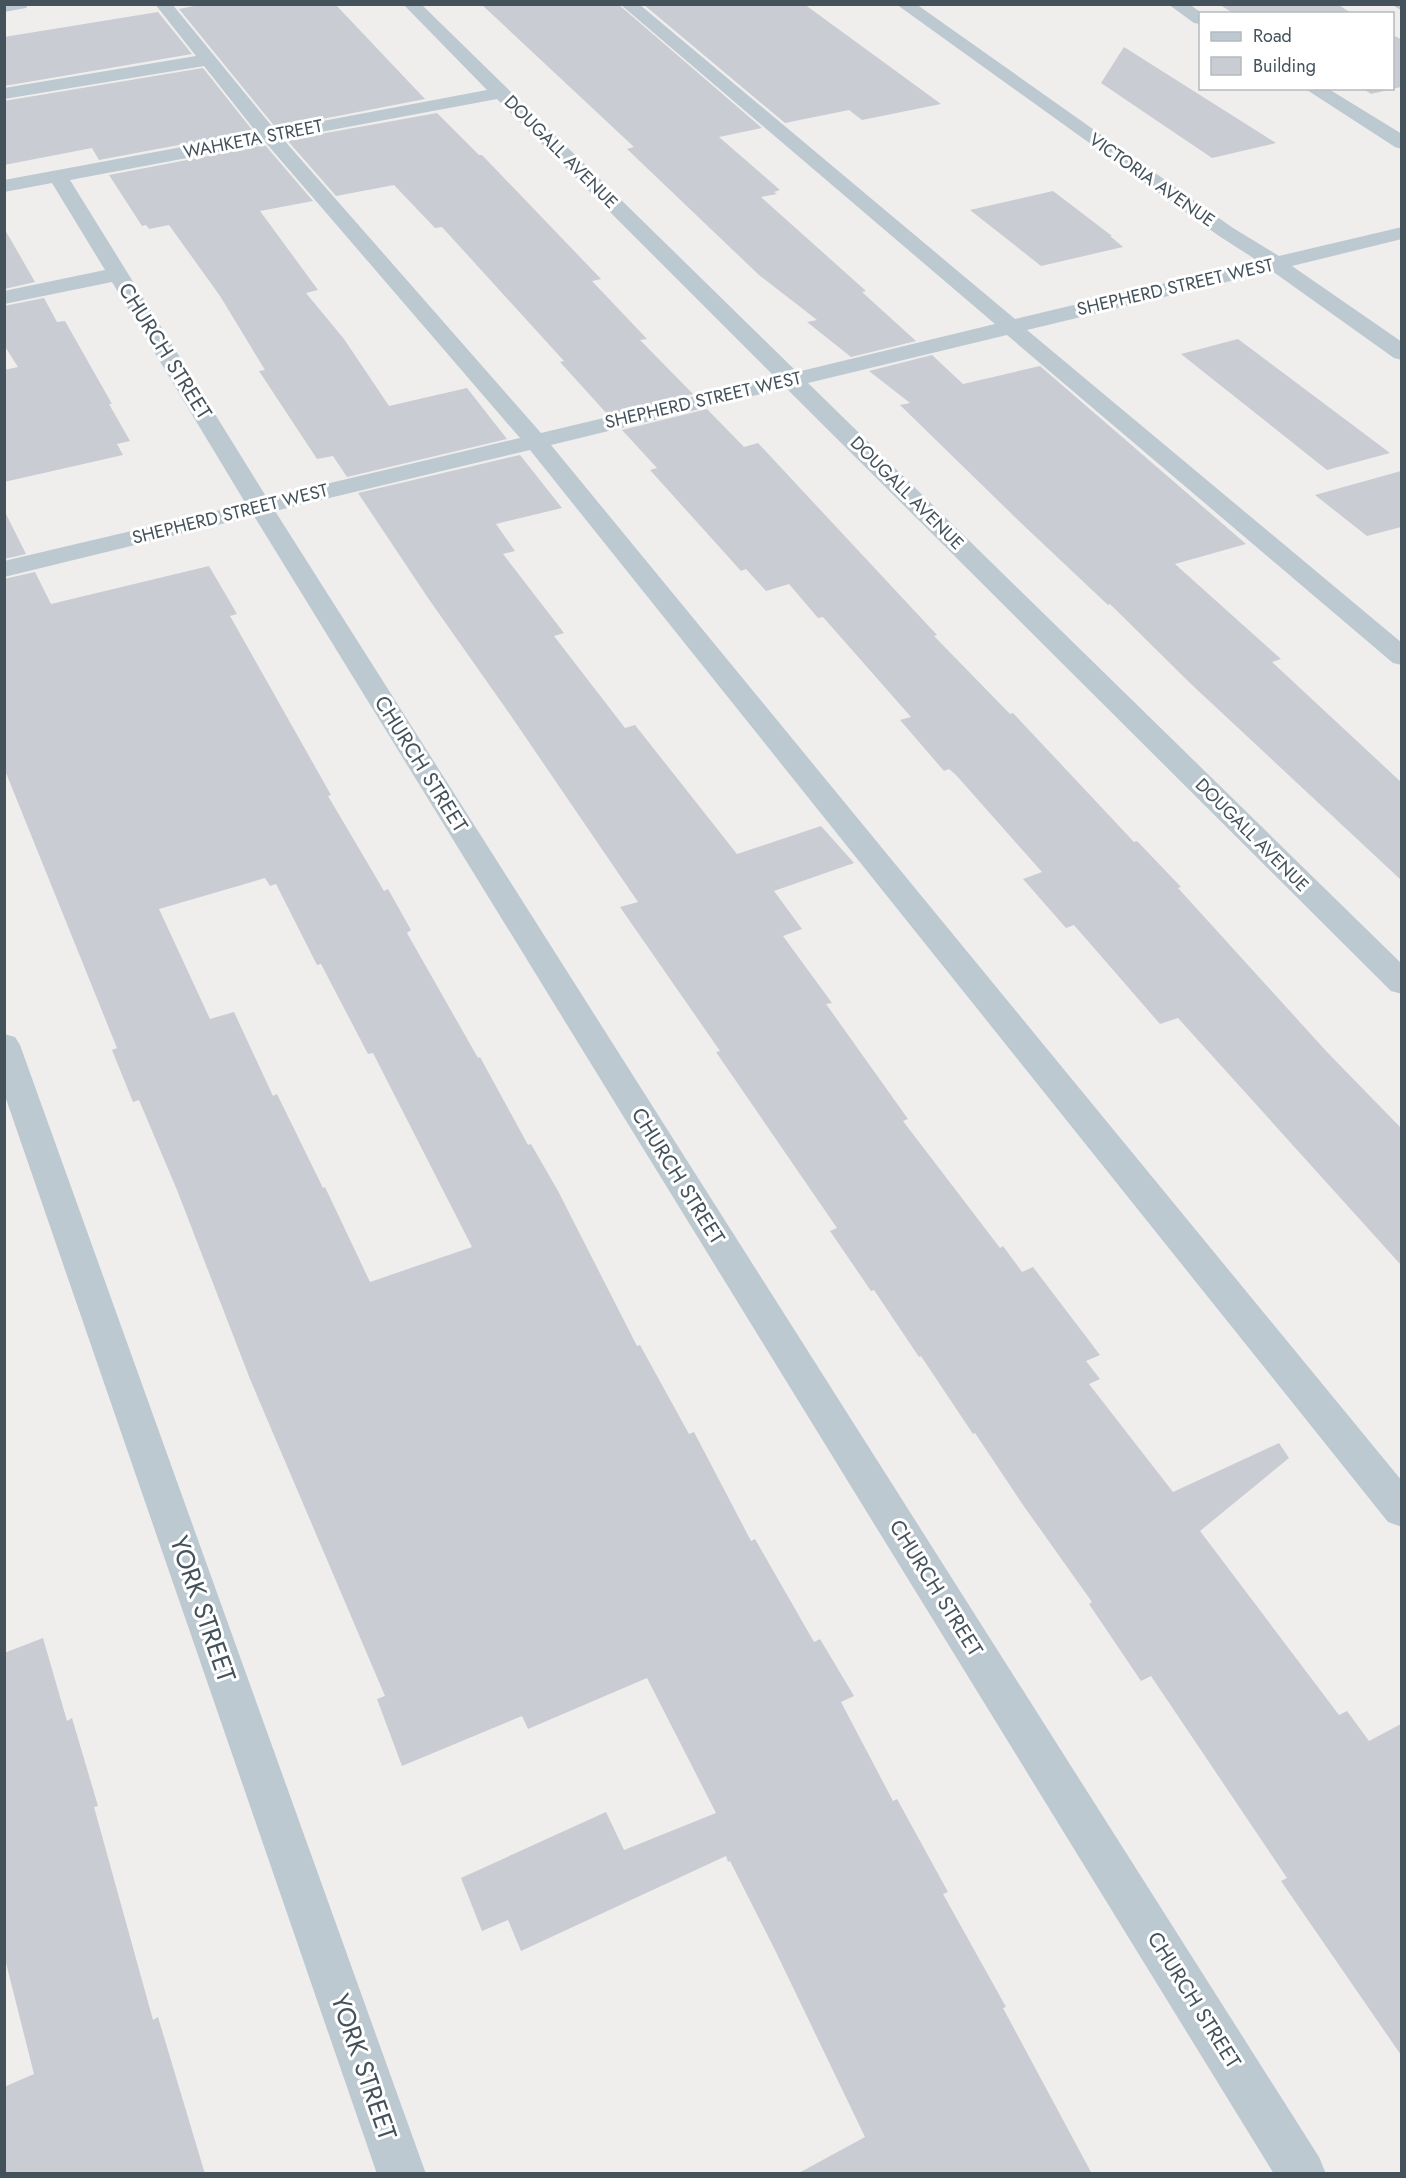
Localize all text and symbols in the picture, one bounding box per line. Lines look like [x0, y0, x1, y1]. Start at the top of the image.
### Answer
legend [1199, 12, 1394, 90]
text: Road [1253, 23, 1292, 49]
text: Building [1253, 53, 1316, 79]
street label: DOUGALL AVENUE [498, 89, 624, 215]
street label: WAHKETA STREET [181, 113, 325, 165]
street label: VICTORIA AVENUE [1084, 127, 1220, 233]
street label: SHEPHERD STREET WEST [1074, 252, 1276, 322]
street label: CHURCH STREET [111, 277, 219, 425]
street label: SHEPHERD STREET WEST [602, 365, 804, 435]
street label: DOUGALL AVENUE [844, 430, 970, 556]
street label: SHEPHERD STREET WEST [129, 477, 331, 551]
street label: CHURCH STREET [367, 690, 475, 838]
street label: DOUGALL AVENUE [1189, 772, 1315, 898]
street label: CHURCH STREET [624, 1102, 732, 1250]
street label: CHURCH STREET [882, 1514, 990, 1662]
street label: YORK STREET [160, 1531, 246, 1687]
street label: CHURCH STREET [1140, 1926, 1248, 2074]
street label: YORK STREET [321, 1989, 407, 2145]

